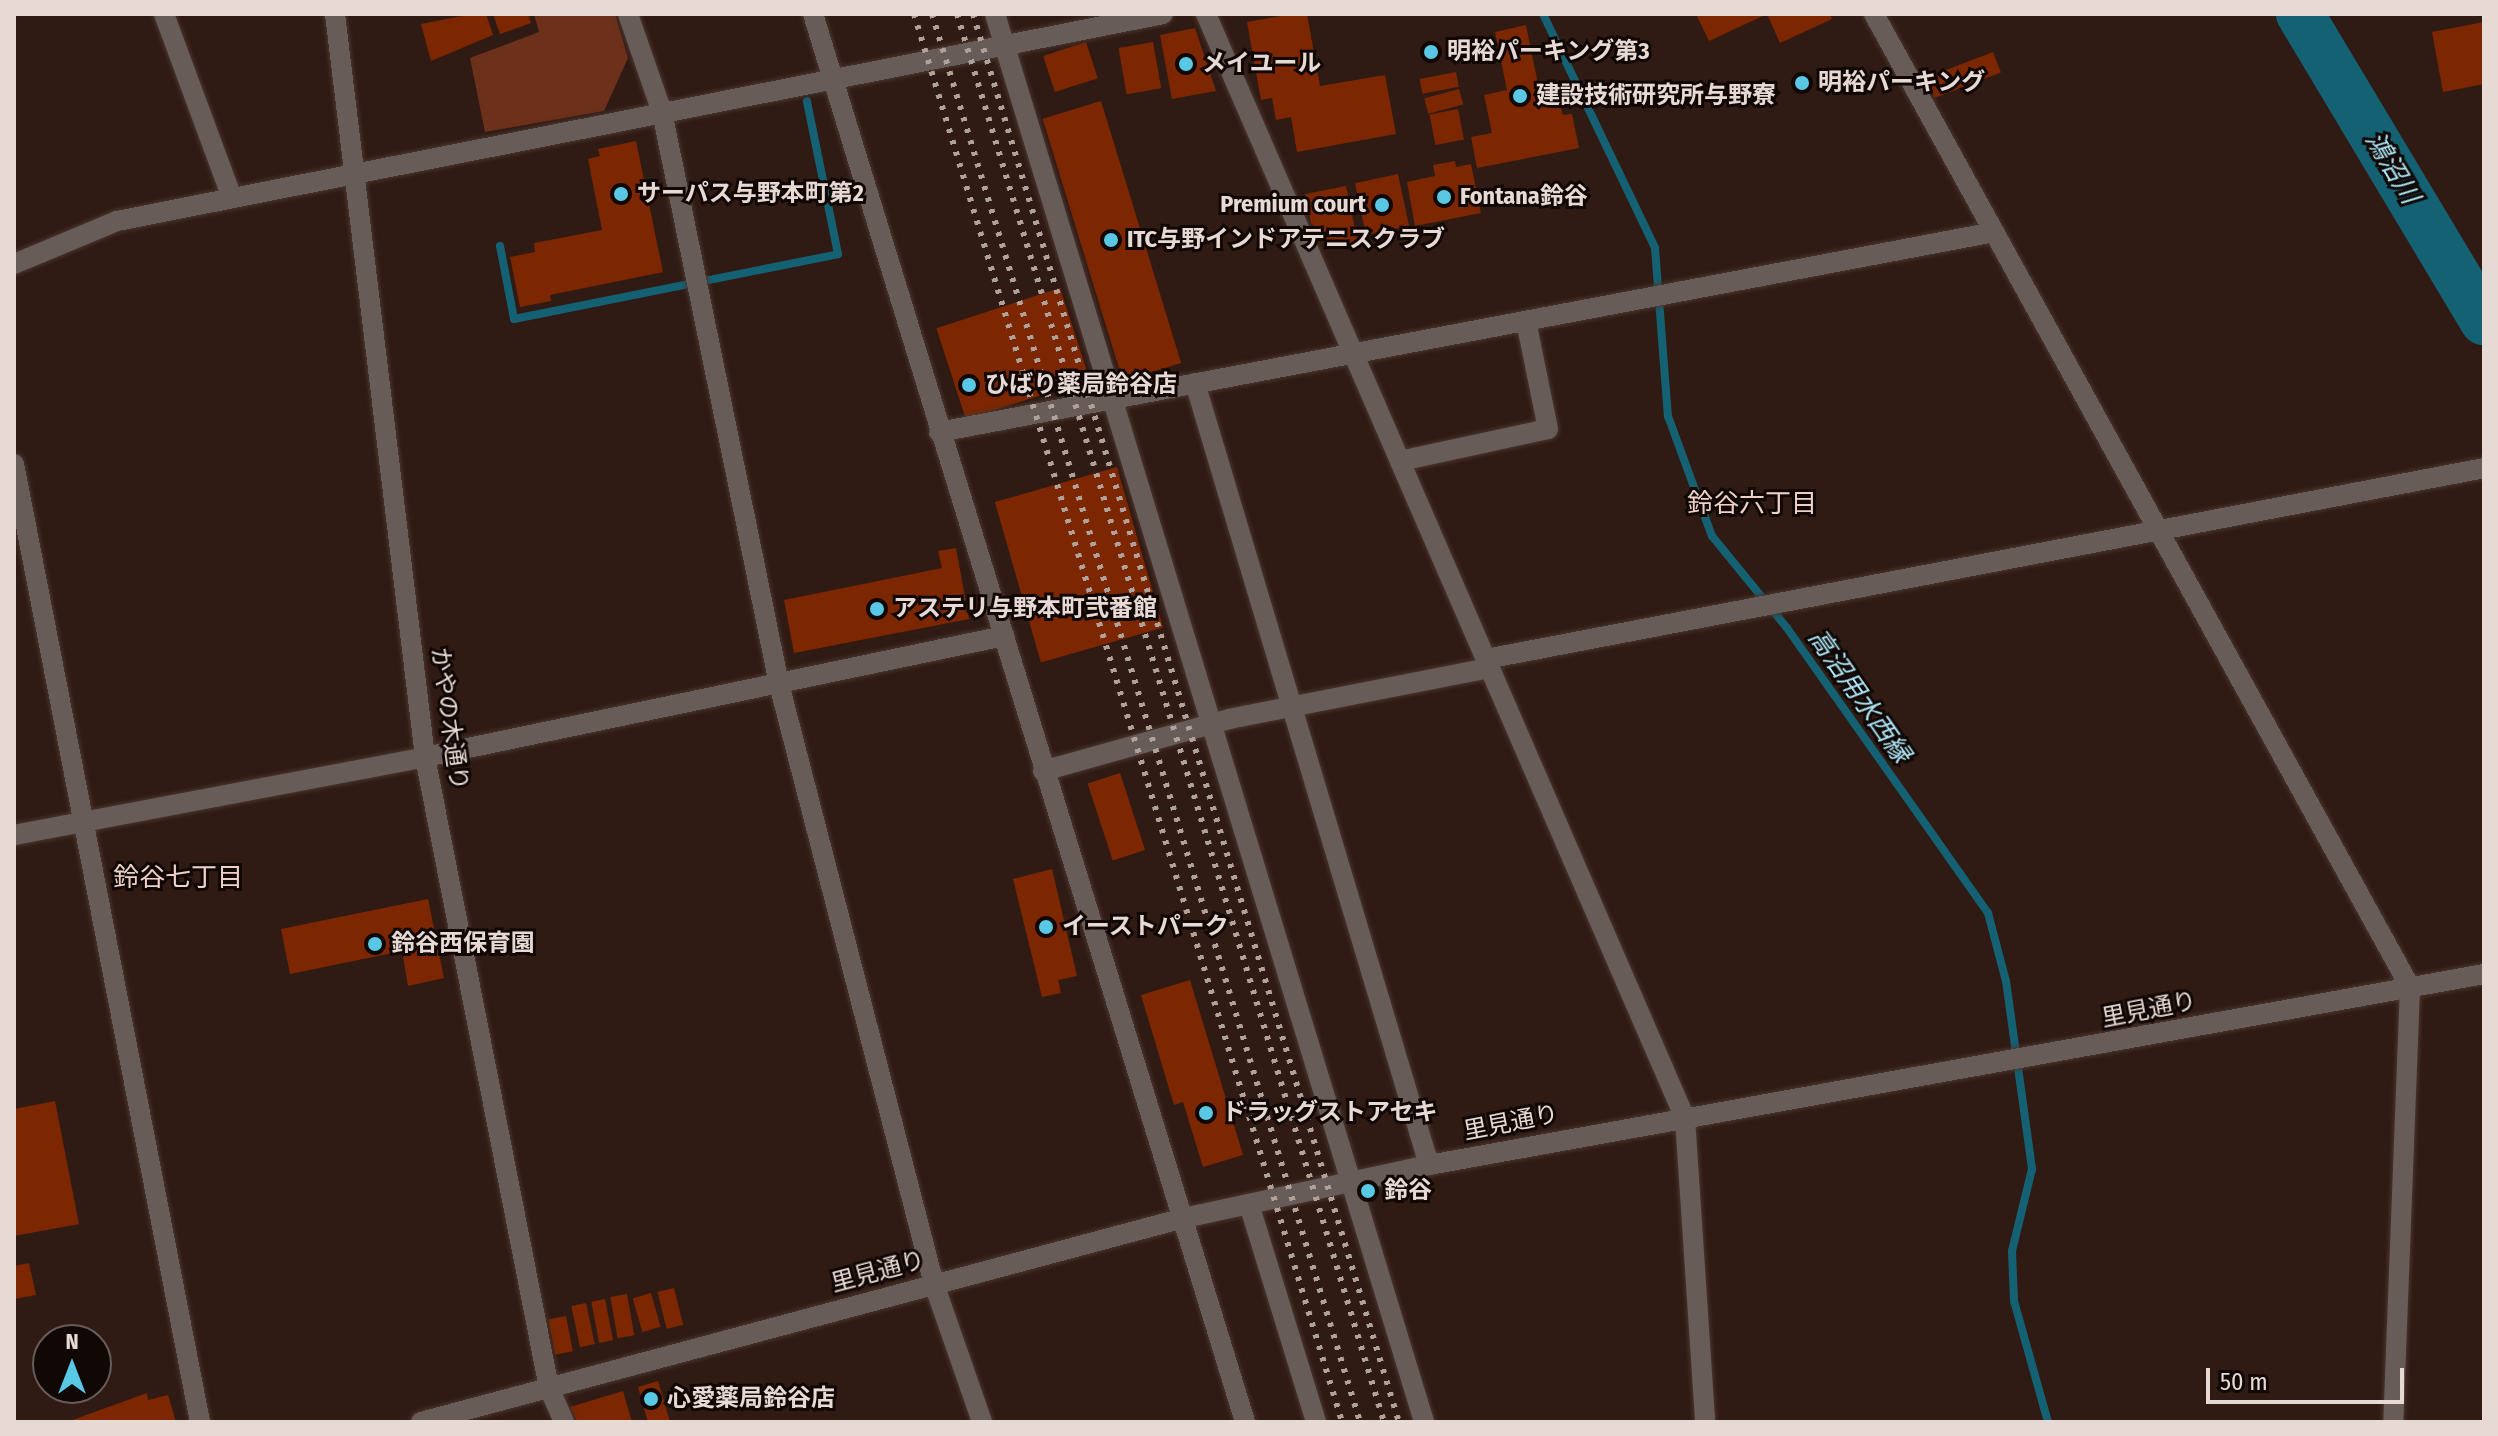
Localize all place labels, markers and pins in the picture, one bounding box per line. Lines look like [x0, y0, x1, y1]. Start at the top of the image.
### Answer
place label: 明裕パーキング第3 [1447, 38, 1650, 66]
marker: 明裕パーキング第3 [1422, 43, 1440, 61]
place label: メイユール [1202, 50, 1322, 78]
marker: メイユール [1177, 55, 1195, 73]
place label: 明裕パーキング [1818, 69, 1986, 97]
marker: 明裕パーキング [1793, 74, 1811, 92]
place label: 建設技術研究所与野寮 [1536, 82, 1776, 110]
marker: 建設技術研究所与野寮 [1511, 87, 1529, 105]
place label: サーパス与野本町第2 [637, 180, 864, 208]
place label: Fontana鈴谷 [1460, 183, 1588, 211]
marker: サーパス与野本町第2 [612, 185, 630, 203]
marker: Fontana鈴谷 [1435, 188, 1453, 206]
place label: Premium court [1220, 191, 1366, 219]
marker: Premium court [1373, 196, 1391, 214]
place label: ITC与野インドアテニスクラブ [1127, 226, 1445, 254]
marker: ITC与野インドアテニスクラブ [1102, 231, 1120, 249]
place label: ひばり薬局鈴谷店 [985, 371, 1177, 399]
marker: ひばり薬局鈴谷店 [960, 376, 978, 394]
place label: アステリ与野本町弐番館 [893, 595, 1157, 623]
marker: アステリ与野本町弐番館 [868, 600, 886, 618]
place label: イーストパーク [1062, 913, 1230, 941]
marker: イーストパーク [1037, 918, 1055, 936]
place label: 鈴谷西保育園 [391, 930, 535, 958]
marker: 鈴谷西保育園 [366, 935, 384, 953]
place label: ドラッグストアセキ [1222, 1099, 1438, 1127]
marker: ドラッグストアセキ [1197, 1104, 1215, 1122]
place label: 鈴谷 [1384, 1177, 1432, 1205]
marker: 鈴谷 [1359, 1182, 1377, 1200]
place label: 心愛薬局鈴谷店 [667, 1385, 835, 1413]
marker: 心愛薬局鈴谷店 [642, 1390, 660, 1408]

